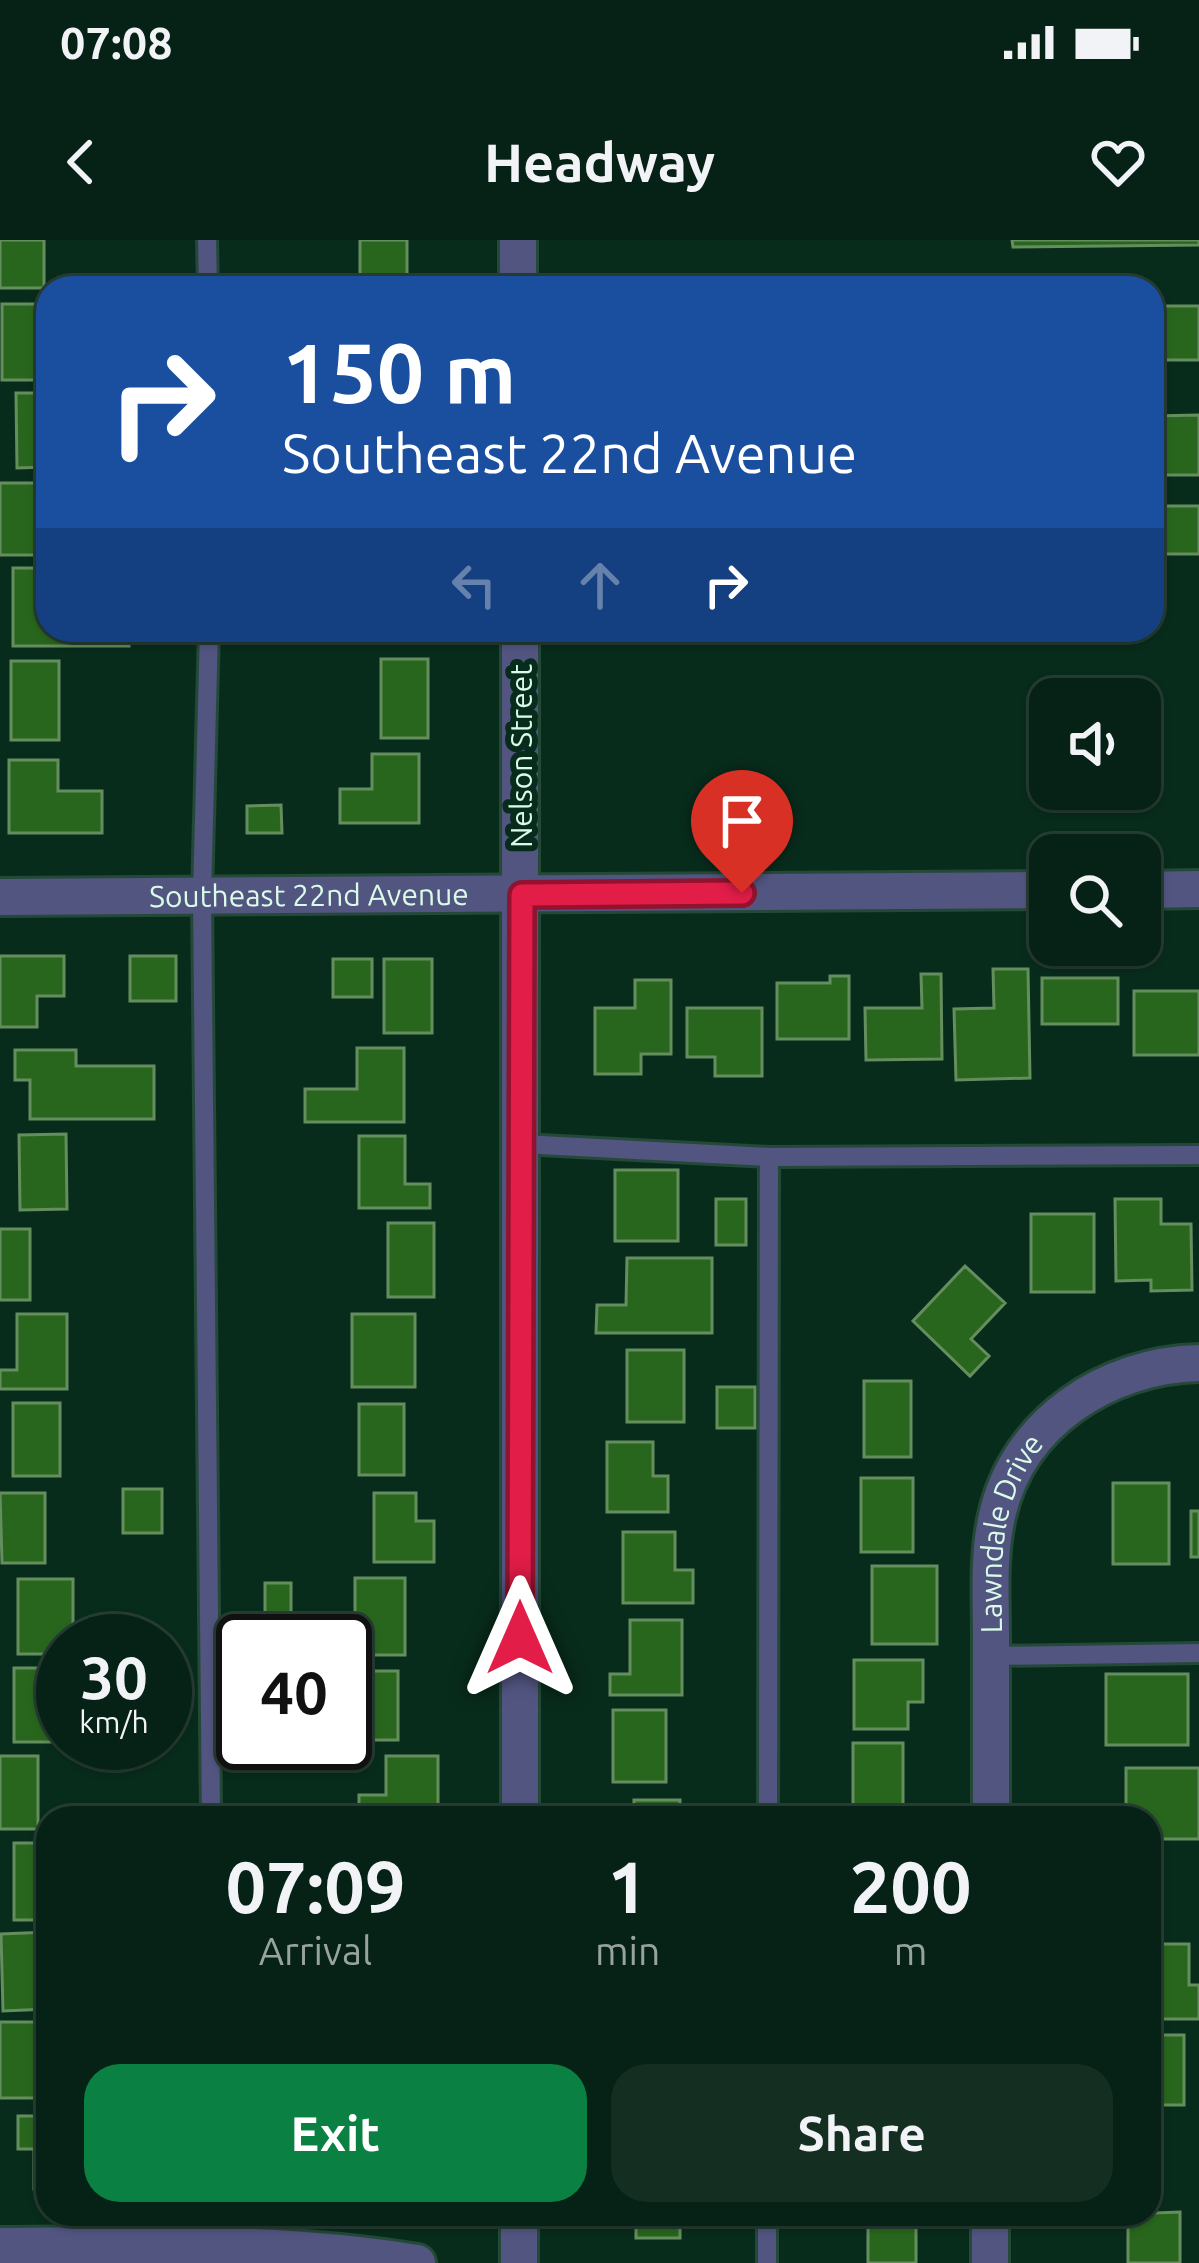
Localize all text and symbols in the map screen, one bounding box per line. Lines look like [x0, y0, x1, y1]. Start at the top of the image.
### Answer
text: 07:08 [60, 17, 173, 68]
icon: back [48, 129, 114, 195]
icon: heart [1085, 129, 1151, 195]
text: Headway [484, 132, 715, 192]
icon: right [84, 324, 240, 480]
text: 150 m [282, 325, 516, 419]
text: Southeast 22nd Avenue [282, 423, 857, 483]
icon: left [441, 552, 507, 618]
icon: ahead [567, 552, 633, 618]
icon: right [693, 552, 759, 618]
street label: Nelson Street [504, 664, 538, 848]
map controls [1029, 678, 1161, 966]
button: sound [1029, 678, 1161, 810]
pin [691, 770, 793, 893]
icon: arrive [709, 788, 775, 854]
button: search [1029, 834, 1161, 966]
street label: Southeast 22nd Avenue [149, 877, 469, 913]
street label: Lawndale Drive [973, 1427, 1050, 1633]
position arrow [457, 1575, 583, 1701]
speed limit sign: 40 [216, 1614, 372, 1770]
text: 30 [80, 1643, 148, 1710]
text: km/h [79, 1705, 149, 1739]
text: 07:09 [225, 1846, 406, 1927]
text: 1 [607, 1846, 648, 1927]
text: 200 [850, 1846, 972, 1927]
text: Arrival [259, 1929, 372, 1972]
text: min [595, 1929, 660, 1972]
text: m [894, 1929, 927, 1972]
button: Exit [84, 2064, 587, 2202]
button: Share [611, 2064, 1113, 2202]

